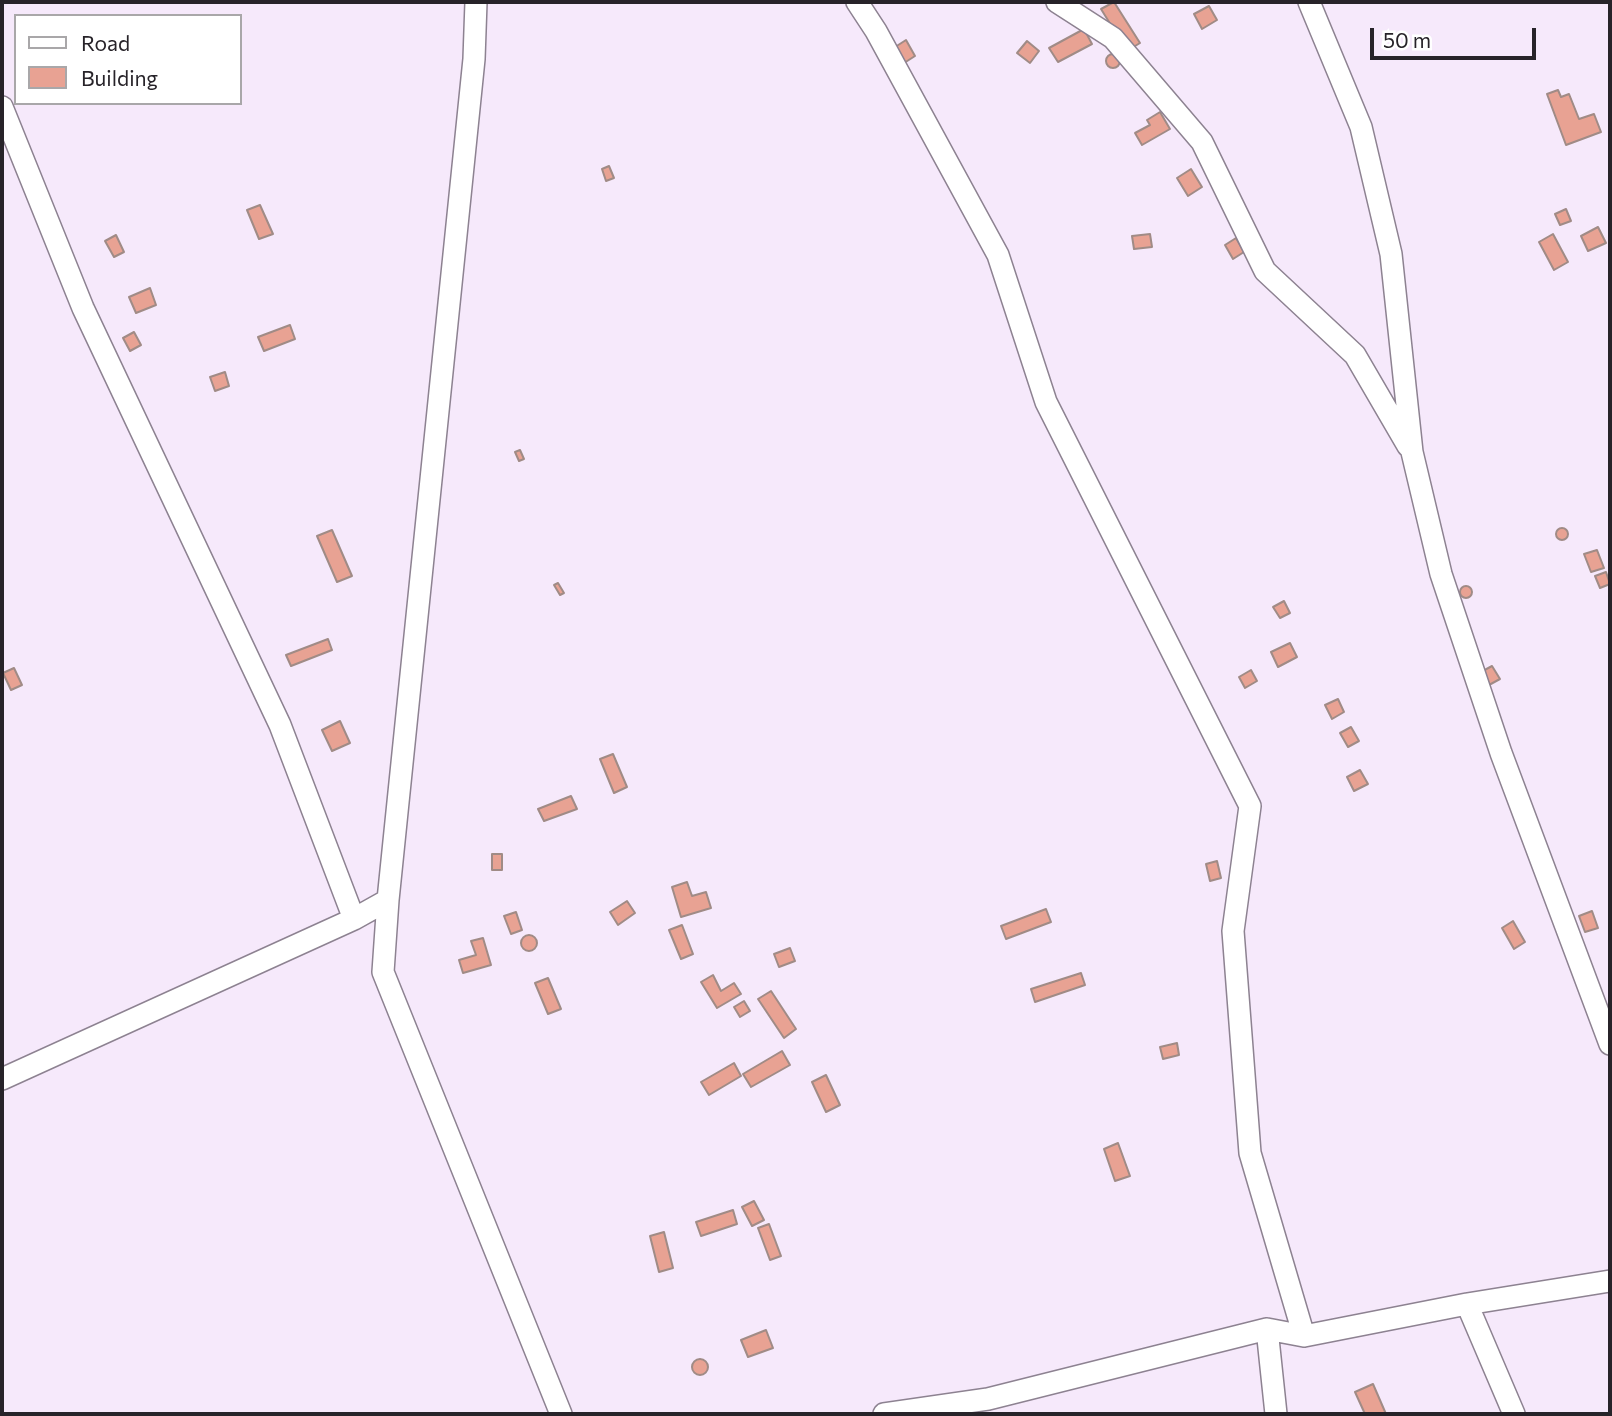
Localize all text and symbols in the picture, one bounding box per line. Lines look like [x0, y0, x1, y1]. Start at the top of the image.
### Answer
legend [14, 14, 242, 105]
scale bar [1374, 14, 1540, 58]
text: 50 m [1383, 27, 1431, 52]
text: Road [81, 30, 130, 55]
text: Building [81, 65, 158, 90]

